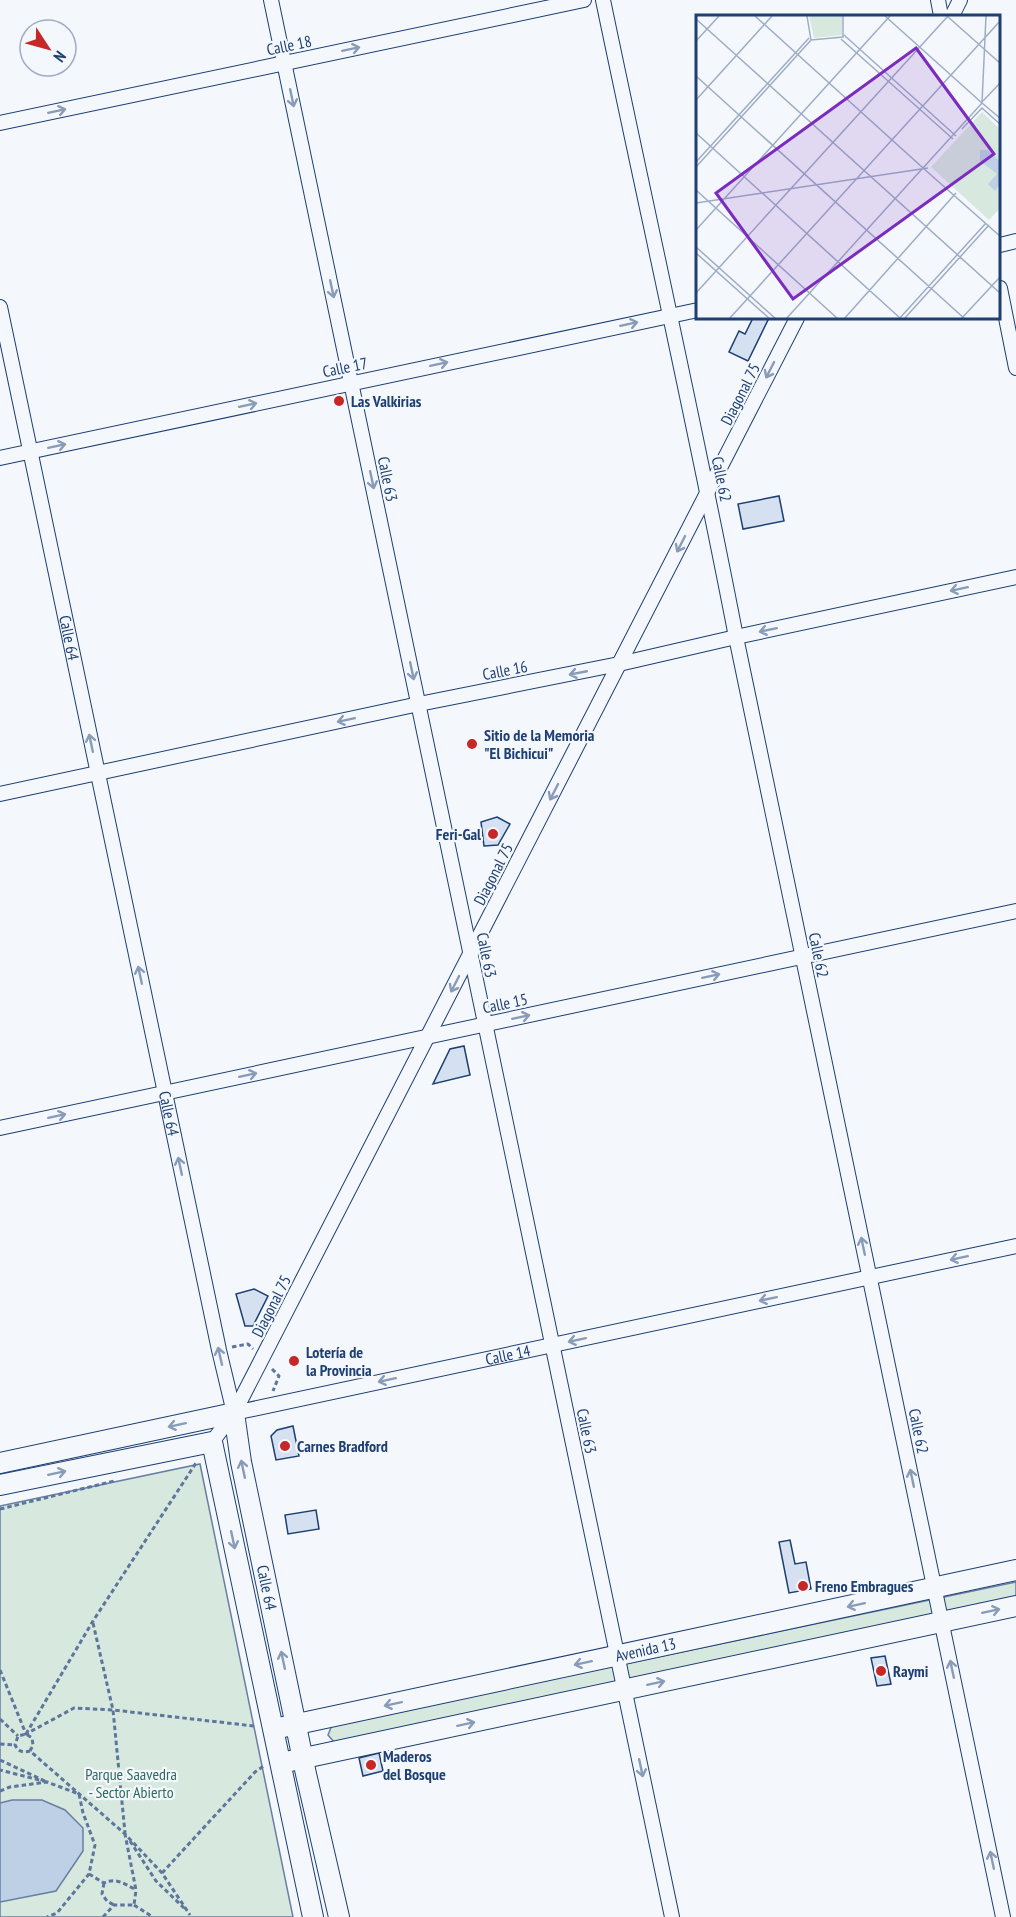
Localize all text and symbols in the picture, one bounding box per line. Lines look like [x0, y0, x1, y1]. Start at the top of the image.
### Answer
inset map [696, 15, 1001, 320]
north arrow [18, 18, 78, 78]
street label: Calle 18 [265, 30, 313, 60]
one-way arrow [340, 43, 360, 54]
text: N [50, 47, 71, 66]
one-way arrow [287, 88, 298, 108]
one-way arrow [47, 105, 67, 116]
one-way arrow [327, 279, 338, 299]
one-way arrow [620, 317, 639, 329]
street label: Calle 17 [321, 352, 369, 382]
one-way arrow [429, 358, 448, 370]
street label: Diagonal 75 [716, 360, 764, 428]
one-way arrow [764, 361, 776, 379]
place label: Las Valkirias [351, 391, 422, 411]
marker: Las Valkirias [332, 394, 346, 408]
one-way arrow [238, 399, 257, 410]
one-way arrow [47, 440, 66, 451]
street label: Calle 63 [373, 455, 403, 503]
street label: Calle 62 [707, 455, 737, 503]
one-way arrow [367, 470, 378, 489]
one-way arrow [675, 534, 686, 552]
one-way arrow [950, 584, 969, 595]
street label: Calle 64 [55, 614, 84, 662]
one-way arrow [759, 624, 778, 636]
street label: Calle 16 [481, 656, 529, 684]
one-way arrow [407, 661, 418, 680]
one-way arrow [569, 667, 588, 679]
one-way arrow [336, 715, 356, 726]
place label: Sitio de la Memoria "El Bichicui" [484, 725, 595, 763]
one-way arrow [85, 734, 96, 753]
marker: Sitio de la Memoria "El Bichicui" [465, 737, 479, 751]
one-way arrow [548, 782, 559, 800]
place label: Feri-Gal [436, 824, 481, 844]
marker: Feri-Gal [486, 827, 500, 841]
street label: Diagonal 75 [469, 840, 517, 908]
street label: Calle 63 [472, 931, 502, 979]
street label: Calle 62 [804, 931, 834, 979]
one-way arrow [134, 966, 145, 985]
one-way arrow [701, 970, 721, 981]
one-way arrow [449, 974, 460, 992]
street label: Calle 15 [481, 988, 529, 1018]
one-way arrow [511, 1010, 530, 1022]
one-way arrow [238, 1069, 257, 1081]
street label: Calle 64 [155, 1089, 184, 1138]
one-way arrow [47, 1109, 66, 1121]
one-way arrow [174, 1157, 185, 1176]
one-way arrow [857, 1237, 868, 1256]
one-way arrow [950, 1253, 969, 1264]
street label: Diagonal 75 [247, 1272, 295, 1340]
one-way arrow [759, 1294, 778, 1305]
one-way arrow [568, 1334, 587, 1346]
street label: Calle 14 [484, 1340, 532, 1369]
place label: Lotería de la Provincia [306, 1342, 372, 1380]
one-way arrow [214, 1347, 226, 1366]
marker: Lotería de la Provincia [287, 1354, 301, 1368]
one-way arrow [377, 1375, 397, 1386]
street label: Calle 63 [572, 1407, 602, 1455]
street label: Calle 62 [904, 1407, 934, 1455]
one-way arrow [167, 1419, 186, 1431]
place label: Carnes Bradford [297, 1436, 388, 1456]
marker: Carnes Bradford [278, 1439, 292, 1453]
one-way arrow [237, 1460, 248, 1479]
one-way arrow [47, 1467, 67, 1478]
one-way arrow [906, 1469, 917, 1488]
one-way arrow [228, 1530, 239, 1549]
street label: Calle 64 [253, 1563, 282, 1612]
place label: Freno Embragues [815, 1576, 914, 1596]
marker: Freno Embragues [796, 1579, 810, 1593]
one-way arrow [847, 1599, 866, 1611]
one-way arrow [981, 1605, 1000, 1617]
street label: Avenida 13 [613, 1633, 678, 1666]
one-way arrow [276, 1650, 288, 1669]
one-way arrow [574, 1658, 594, 1669]
one-way arrow [946, 1660, 957, 1679]
place label: Raymi [893, 1661, 929, 1681]
marker: Raymi [874, 1664, 888, 1678]
one-way arrow [646, 1677, 666, 1688]
one-way arrow [383, 1699, 403, 1710]
one-way arrow [456, 1717, 475, 1729]
place label: Maderos del Bosque [383, 1746, 446, 1784]
one-way arrow [636, 1757, 647, 1777]
marker: Maderos del Bosque [364, 1758, 378, 1772]
park label: Parque Saavedra - Sector Abierto [85, 1764, 177, 1802]
one-way arrow [985, 1850, 997, 1869]

